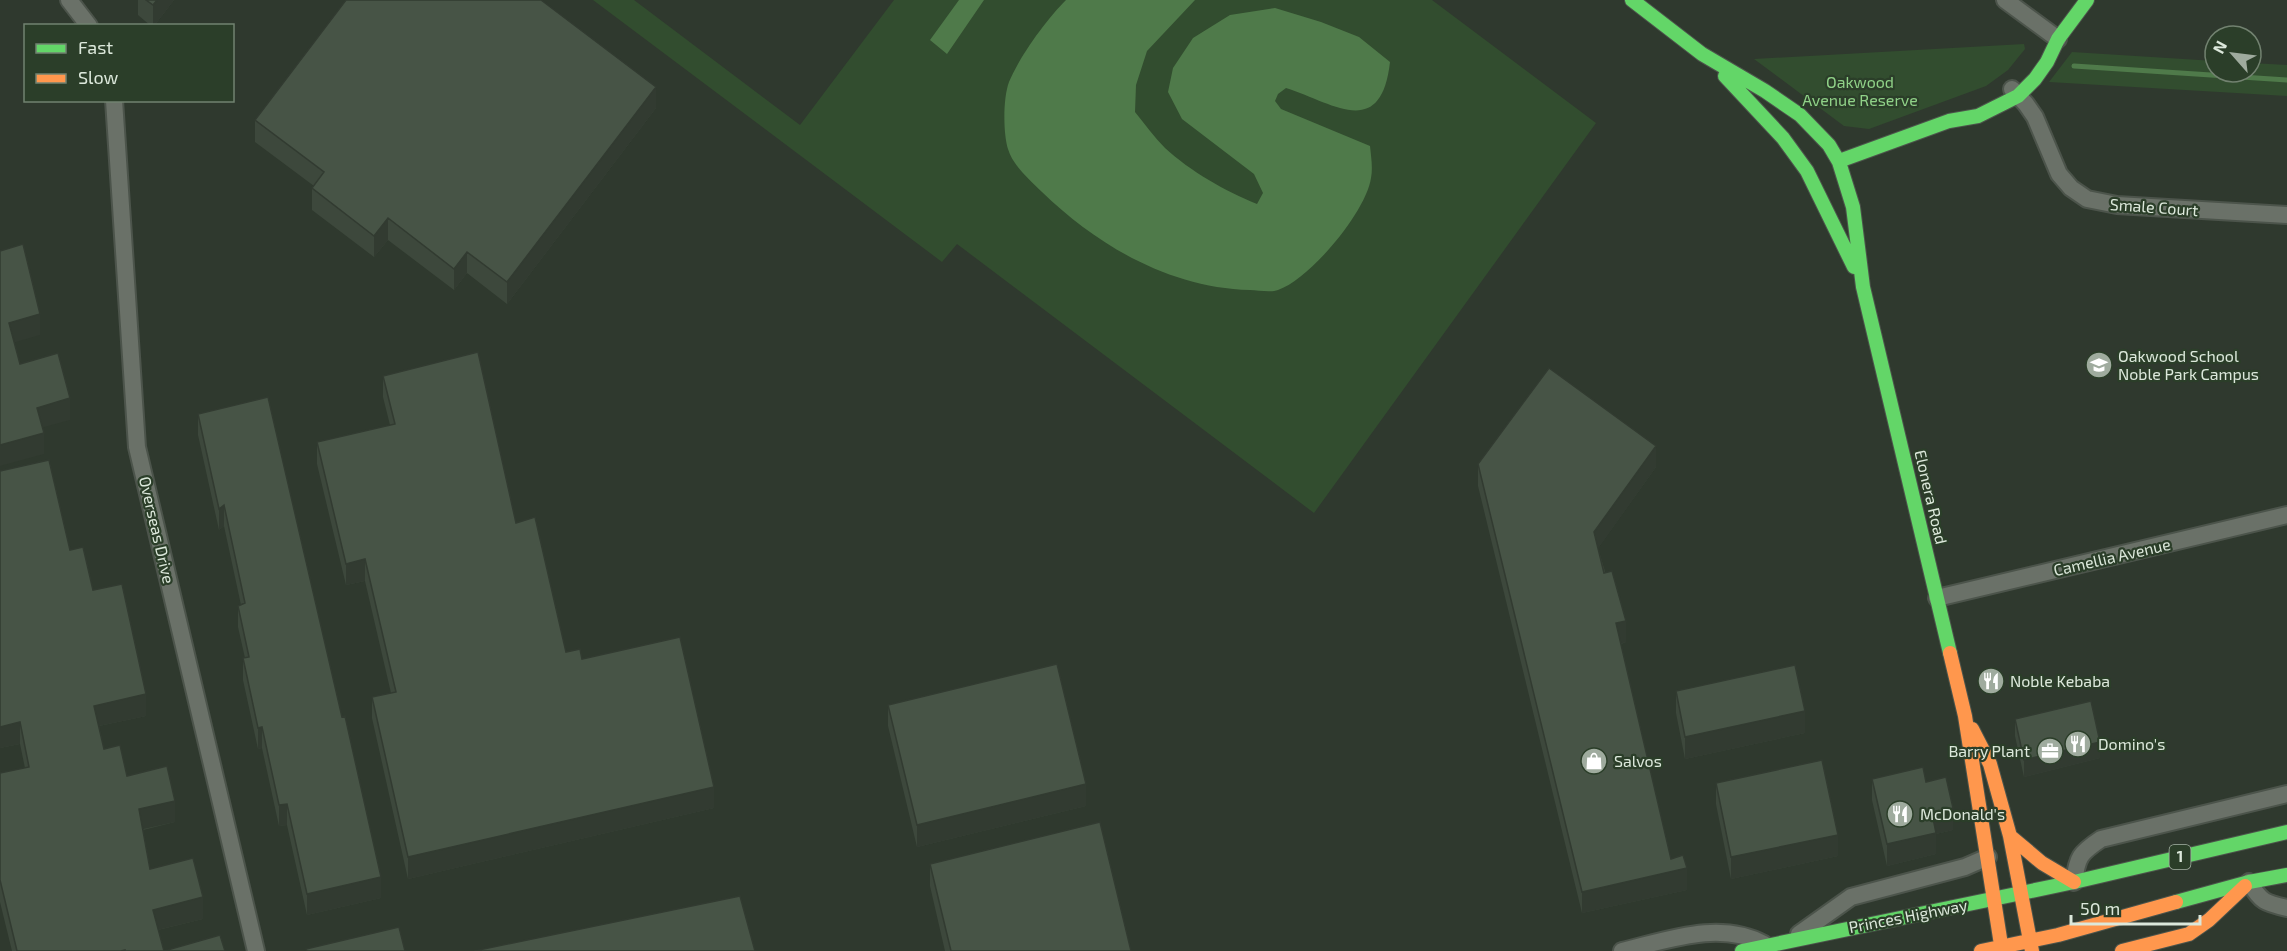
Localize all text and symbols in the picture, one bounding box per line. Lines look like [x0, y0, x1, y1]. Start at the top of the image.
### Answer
legend [24, 24, 234, 102]
north arrow [2203, 24, 2263, 84]
text: Fast [78, 36, 113, 58]
text: N [2208, 37, 2230, 56]
text: Slow [78, 66, 119, 88]
park label: Oakwood Avenue Reserve [1802, 72, 1918, 109]
street label: Smale Court [2109, 194, 2199, 219]
place label: Oakwood School Noble Park Campus [2118, 346, 2259, 383]
school or university icon: Oakwood School Noble Park Campus [2084, 350, 2114, 380]
street label: Elonera Road [1911, 448, 1952, 546]
street label: Overseas Drive [136, 475, 179, 585]
street label: Camellia Avenue [2051, 534, 2172, 579]
restaurant icon: Noble Kebaba [1976, 666, 2006, 696]
place label: Noble Kebaba [2010, 671, 2110, 690]
restaurant icon: Domino's [2063, 729, 2093, 759]
place label: Domino's [2098, 734, 2165, 753]
office icon: Barry Plant [2035, 736, 2065, 766]
place label: Barry Plant [1948, 741, 2030, 760]
shop icon: Salvos [1579, 746, 1609, 776]
place label: Salvos [1614, 751, 1662, 770]
restaurant icon: McDonald's [1885, 799, 1915, 829]
place label: McDonald's [1920, 804, 2005, 823]
road number: 1 [2170, 845, 2190, 869]
scale bar [2071, 888, 2200, 926]
street label: Princes Highway [1847, 895, 1969, 936]
text: 50 m [2080, 897, 2120, 919]

